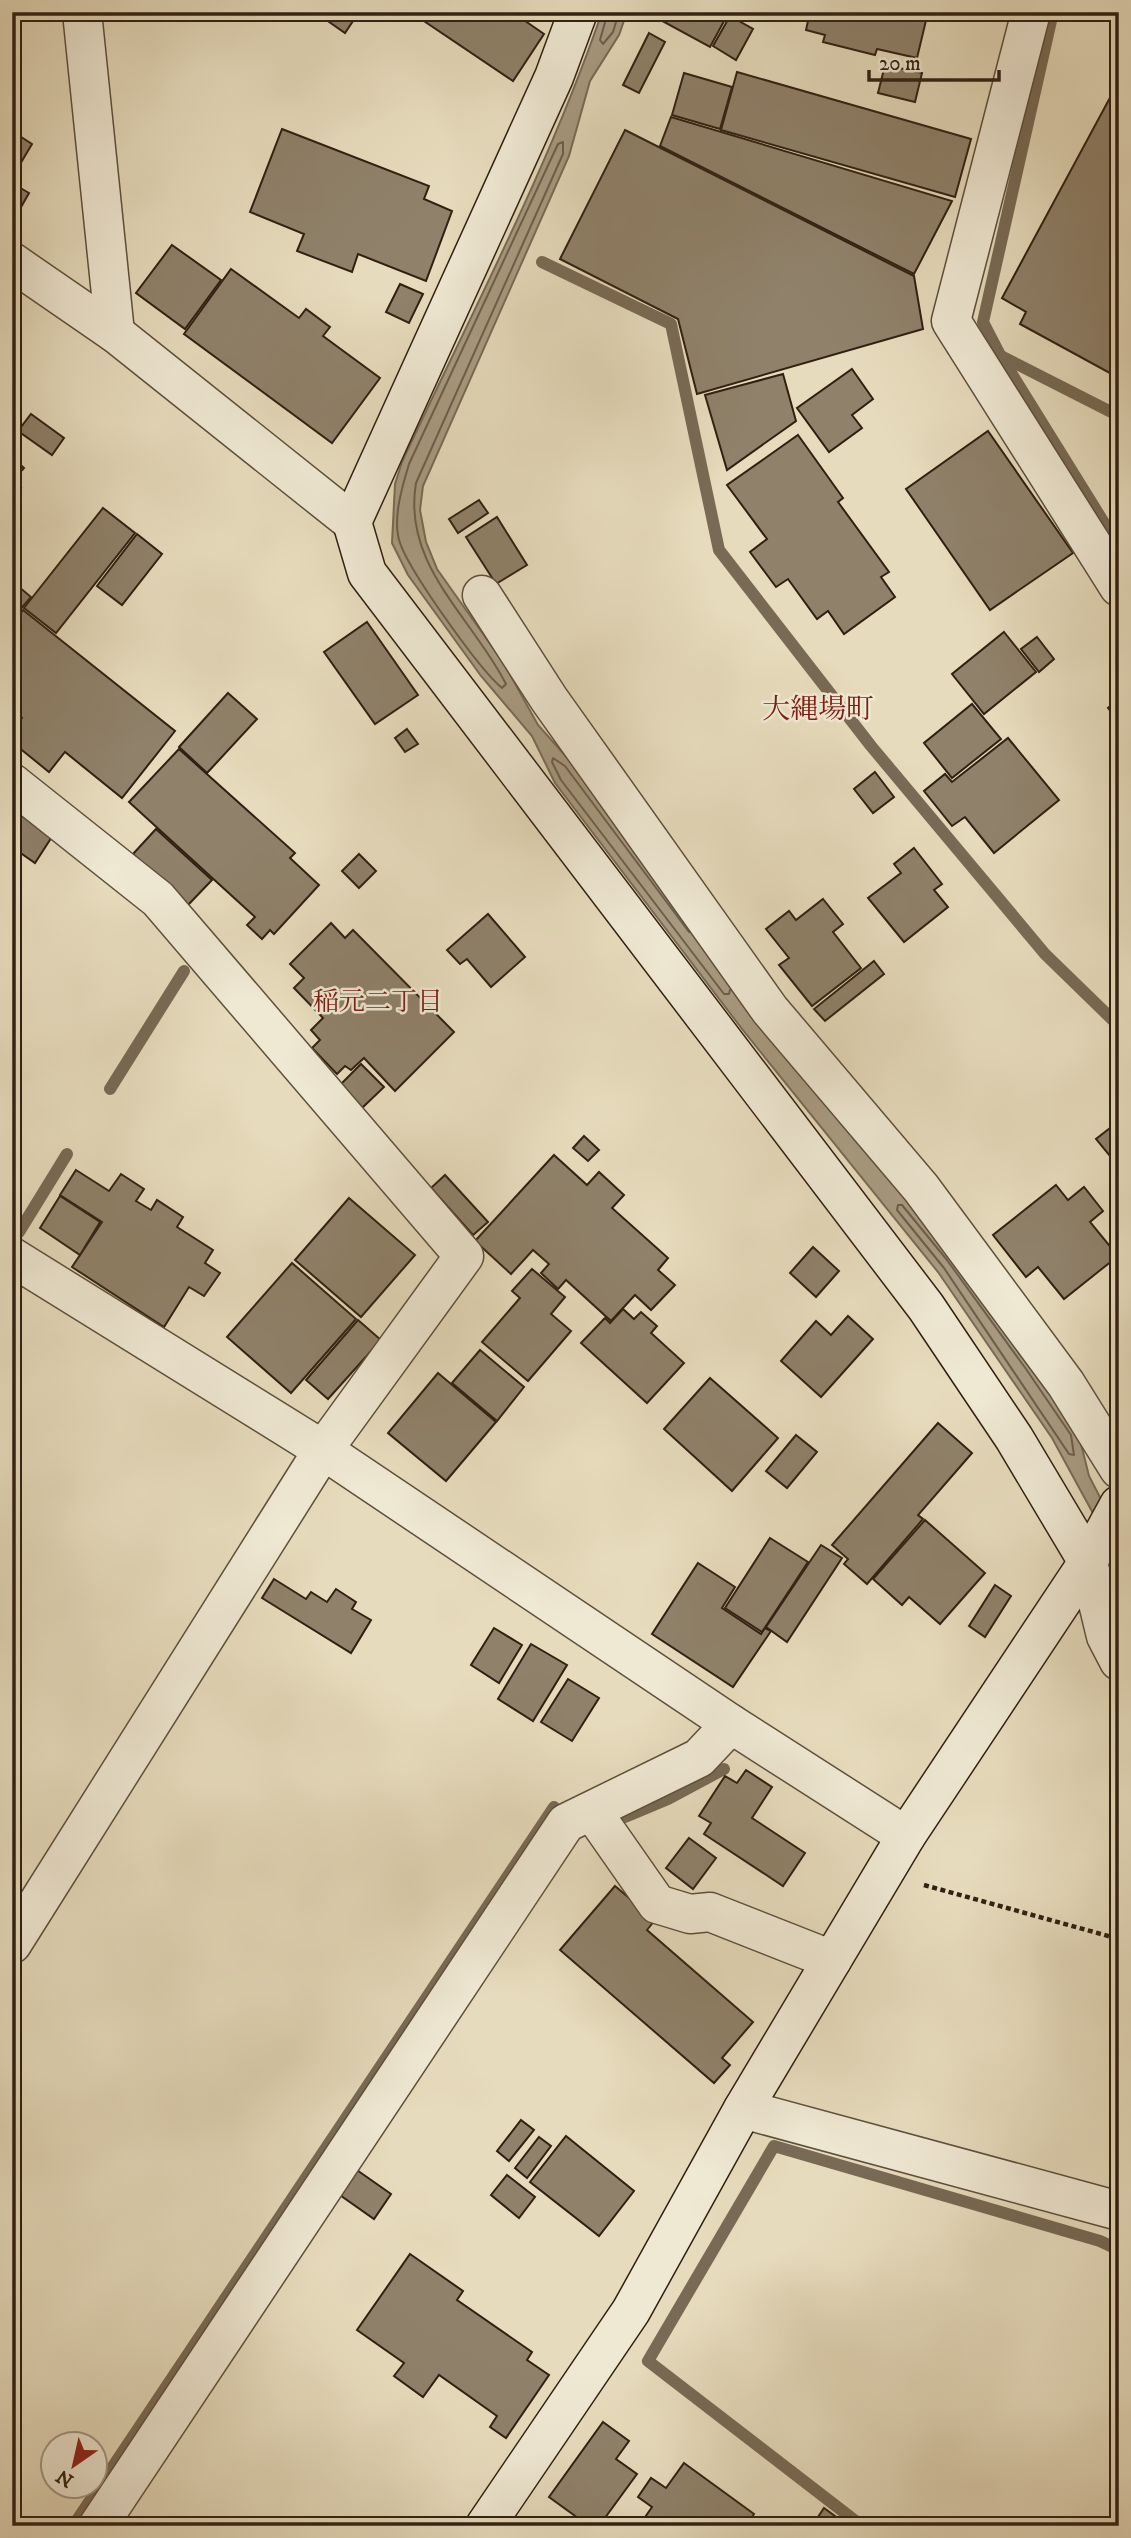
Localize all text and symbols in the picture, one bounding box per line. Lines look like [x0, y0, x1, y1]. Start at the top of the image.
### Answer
scale bar [869, 38, 998, 82]
text: 20 m [879, 51, 921, 77]
district label: 大縄場町 [762, 692, 874, 727]
district label: 稲元二丁目 [313, 986, 443, 1019]
north arrow [38, 2430, 108, 2500]
text: N [52, 2464, 78, 2492]

